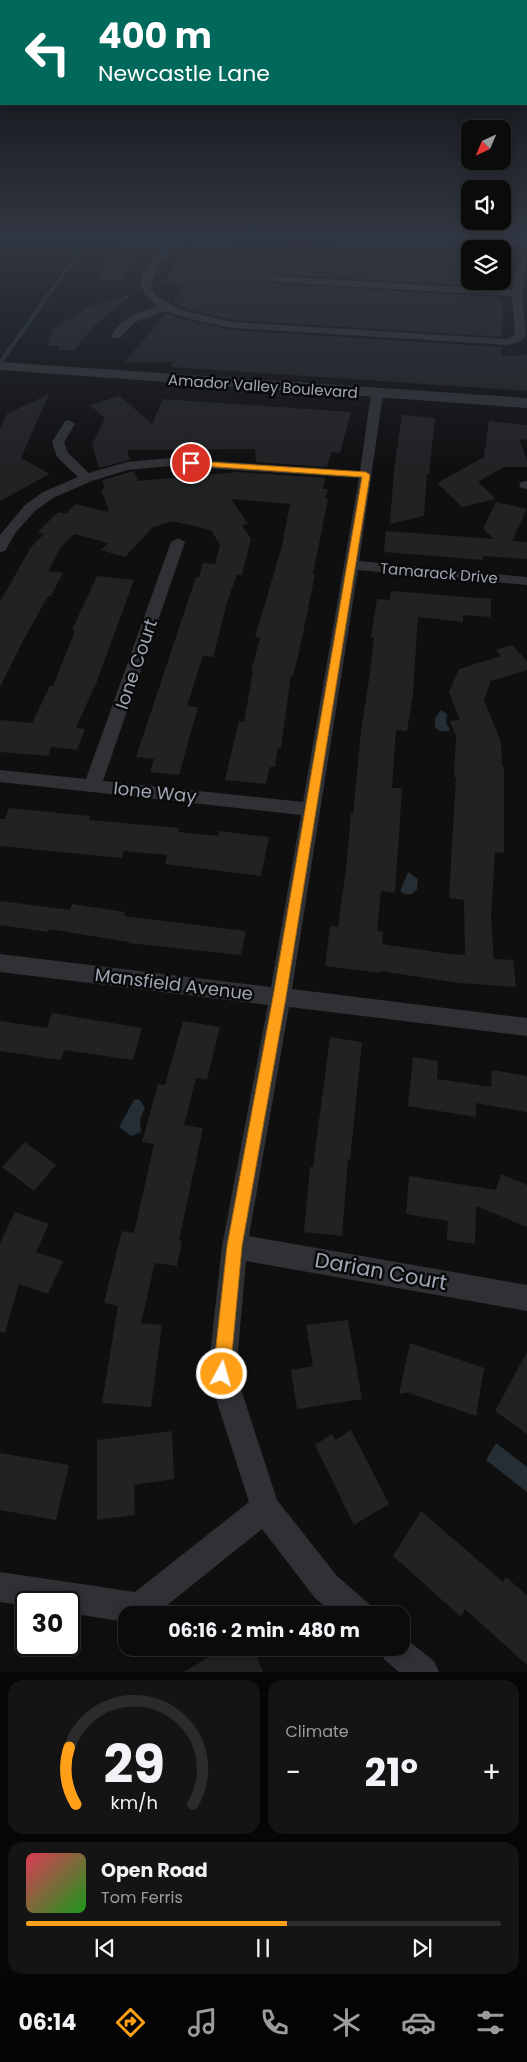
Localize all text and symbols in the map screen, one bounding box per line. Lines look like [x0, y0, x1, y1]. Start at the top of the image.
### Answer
text: 400 m [98, 11, 212, 60]
icon: left [15, 20, 80, 85]
text: Newcastle Lane [98, 58, 270, 89]
north arrow [461, 120, 511, 170]
map controls [461, 120, 511, 290]
button: sound [461, 180, 511, 230]
button: layers [461, 240, 511, 290]
street label: Amador Valley Boulevard [167, 369, 359, 403]
pin [170, 442, 212, 484]
icon: arrive [177, 449, 205, 477]
street label: Tamarack Drive [379, 557, 499, 589]
street label: Ione Court [109, 616, 163, 712]
street label: Ione Way [112, 775, 198, 809]
street label: Mansfield Avenue [94, 962, 254, 1006]
street label: Darian Court [313, 1245, 449, 1297]
position arrow [195, 1347, 247, 1399]
speed limit sign: 30 [15, 1591, 80, 1656]
text: 06:16 · 2 min · 480 m [168, 1617, 360, 1644]
text: Climate [286, 1720, 349, 1743]
text: 29 [103, 1728, 165, 1801]
text: 21° [365, 1746, 418, 1799]
text: − [286, 1753, 301, 1792]
text: + [482, 1753, 501, 1792]
text: km/h [110, 1790, 158, 1815]
text: Open Road [101, 1857, 208, 1884]
text: Tom Ferris [101, 1886, 183, 1909]
icon: previous [91, 1934, 119, 1962]
icon: pause [249, 1934, 277, 1962]
icon: next [408, 1934, 436, 1962]
icon: directions [113, 2005, 148, 2040]
icon: music [185, 2005, 220, 2040]
icon: phone [257, 2005, 292, 2040]
icon: climate [329, 2005, 364, 2040]
icon: car [401, 2005, 436, 2040]
icon: filters [473, 2005, 508, 2040]
text: 06:14 [19, 2007, 76, 2038]

